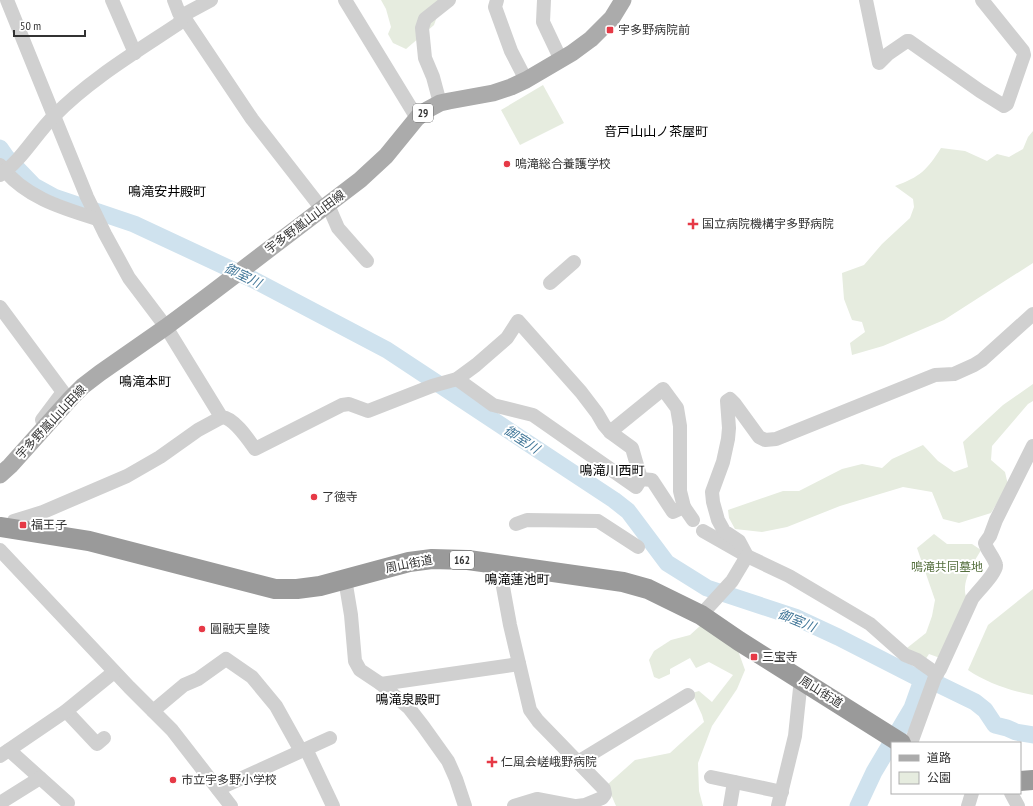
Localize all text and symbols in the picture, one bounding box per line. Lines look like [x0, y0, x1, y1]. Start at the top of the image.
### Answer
scale bar [14, 12, 85, 38]
text: 50 m [20, 18, 41, 33]
place label: 宇多野病院前 [618, 22, 690, 37]
marker: 宇多野病院前 [605, 25, 615, 35]
road number: 29 [413, 104, 433, 122]
district label: 音戸山山ノ茶屋町 [604, 123, 708, 140]
place label: 鳴滝総合養護学校 [515, 156, 611, 171]
marker: 鳴滝総合養護学校 [502, 159, 512, 169]
district label: 鳴滝安井殿町 [128, 183, 206, 200]
street label: 宇多野嵐山山田線 [262, 187, 348, 256]
place label: 国立病院機構宇多野病院 [702, 216, 834, 231]
marker: 国立病院機構宇多野病院 [687, 218, 699, 230]
water label: 御室川 [222, 259, 266, 293]
district label: 鳴滝本町 [119, 373, 171, 390]
street label: 宇多野嵐山山田線 [12, 381, 89, 462]
water label: 御室川 [501, 422, 544, 458]
district label: 鳴滝川西町 [579, 462, 645, 479]
place label: 了徳寺 [322, 489, 358, 504]
marker: 了徳寺 [309, 492, 319, 502]
place label: 福王子 [31, 517, 67, 532]
marker: 福王子 [18, 520, 28, 530]
road number: 162 [450, 551, 474, 569]
street label: 周山街道 [384, 552, 434, 575]
park label: 鳴滝共同墓地 [911, 559, 983, 574]
district label: 鳴滝蓮池町 [484, 571, 550, 588]
water label: 御室川 [776, 605, 820, 636]
place label: 圓融天皇陵 [210, 621, 270, 636]
marker: 圓融天皇陵 [197, 624, 207, 634]
place label: 三宝寺 [762, 649, 798, 664]
marker: 三宝寺 [749, 652, 759, 662]
street label: 周山街道 [797, 672, 846, 711]
district label: 鳴滝泉殿町 [375, 691, 441, 708]
legend [891, 742, 1021, 794]
text: 道路 [927, 750, 951, 765]
place label: 仁風会嵯峨野病院 [501, 754, 597, 769]
marker: 仁風会嵯峨野病院 [486, 756, 498, 768]
text: 公園 [927, 770, 951, 785]
place label: 市立宇多野小学校 [181, 772, 277, 787]
marker: 市立宇多野小学校 [168, 775, 178, 785]

